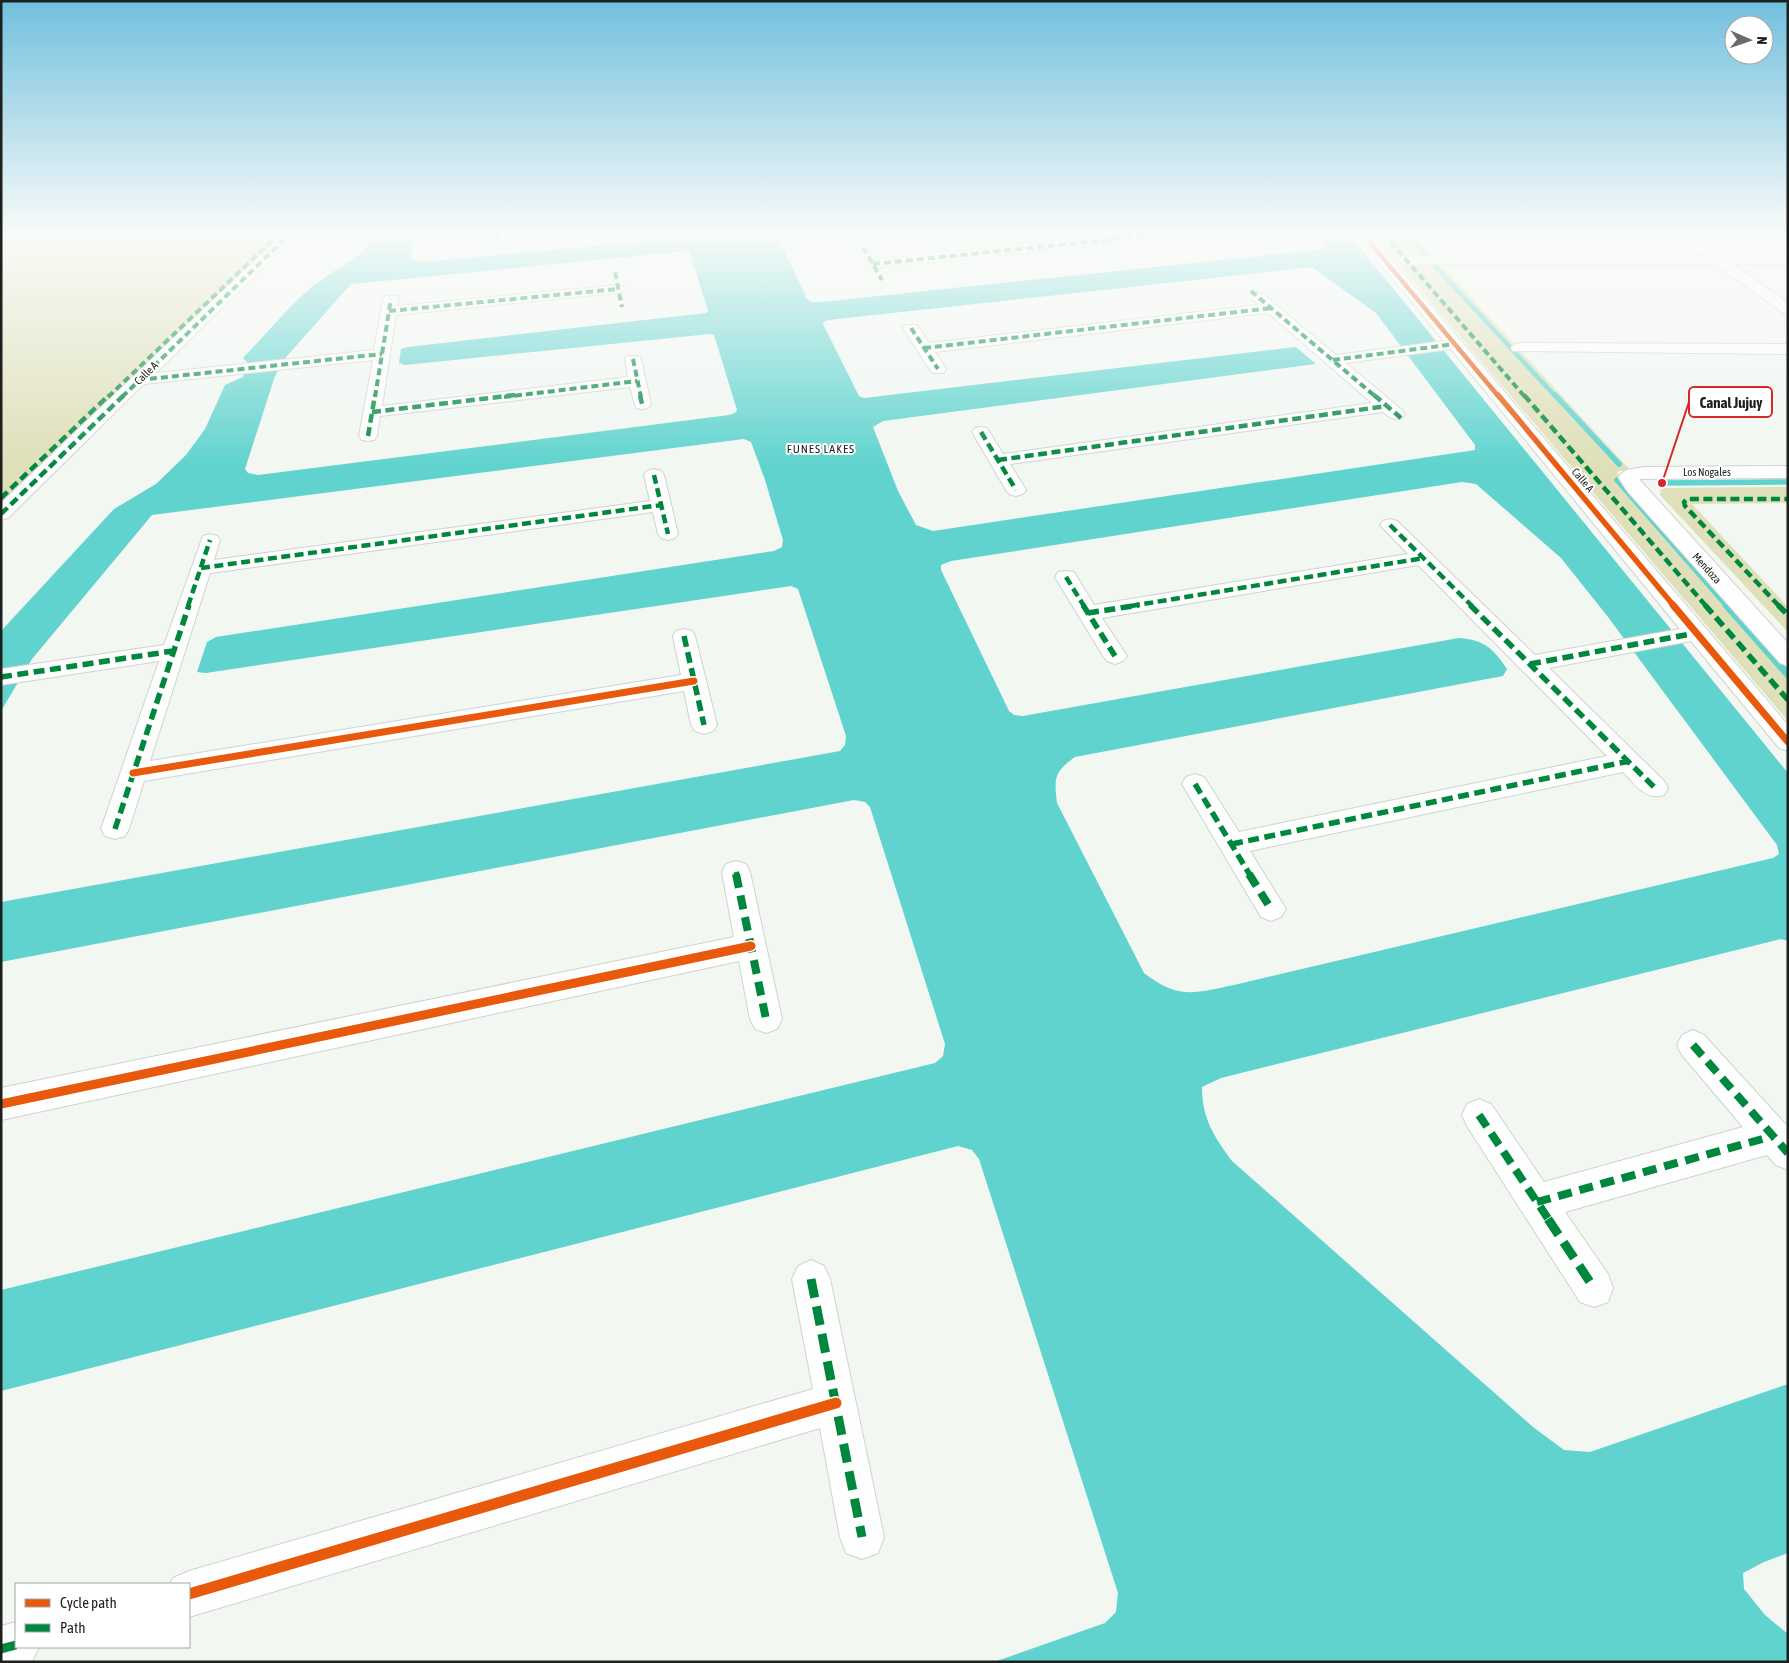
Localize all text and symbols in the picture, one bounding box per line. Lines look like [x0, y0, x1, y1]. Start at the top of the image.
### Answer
north arrow [1724, 15, 1774, 65]
text: N [1754, 36, 1770, 45]
street label: Calle A [132, 359, 161, 387]
callout: Canal Jujuy [1689, 387, 1772, 417]
text: Canal Jujuy [1700, 394, 1763, 411]
district label: FUNES LAKES [787, 442, 855, 456]
street label: Calle A [1570, 466, 1597, 495]
street label: Los Nogales [1683, 466, 1731, 478]
street label: Mendoza [1690, 550, 1724, 586]
legend [15, 1583, 190, 1648]
text: Cycle path [60, 1594, 117, 1611]
text: Path [60, 1619, 86, 1636]

